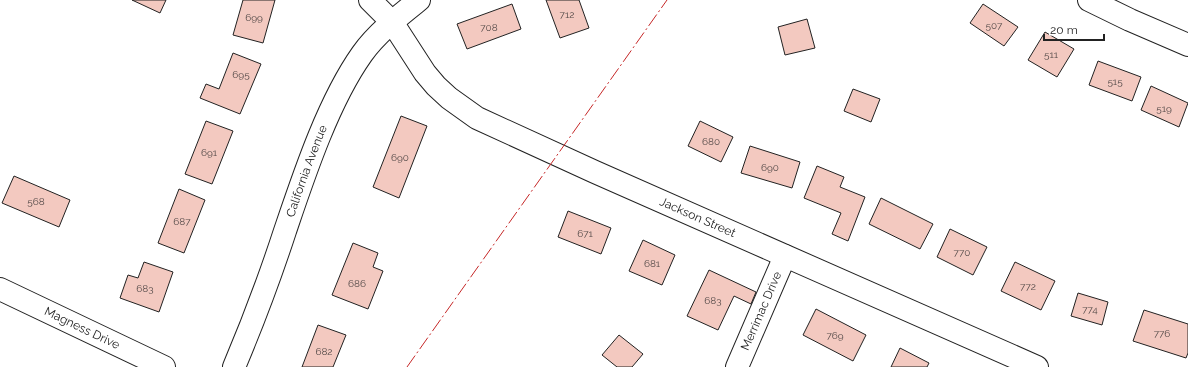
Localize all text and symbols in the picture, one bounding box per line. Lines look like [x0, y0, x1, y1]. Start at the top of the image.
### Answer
house number: 712 [560, 9, 574, 20]
house number: 699 [245, 12, 263, 23]
scale bar [1044, 16, 1104, 42]
house number: 507 [986, 20, 1003, 31]
house number: 708 [480, 22, 498, 33]
text: 20 m [1050, 23, 1078, 37]
house number: 511 [1044, 49, 1059, 60]
house number: 695 [232, 69, 250, 80]
house number: 515 [1107, 76, 1123, 87]
house number: 519 [1156, 103, 1172, 114]
street label: California Avenue [283, 123, 330, 219]
house number: 680 [702, 136, 720, 147]
house number: 691 [201, 147, 218, 158]
house number: 690 [391, 152, 409, 163]
house number: 690 [761, 162, 779, 173]
street label: Jackson Street [658, 194, 738, 240]
house number: 568 [27, 196, 45, 207]
house number: 687 [173, 216, 191, 227]
house number: 671 [577, 228, 594, 239]
house number: 770 [954, 247, 970, 258]
house number: 681 [644, 258, 661, 269]
street label: Merrimac Drive [738, 269, 784, 353]
house number: 686 [348, 278, 366, 289]
house number: 772 [1020, 281, 1036, 292]
house number: 683 [136, 283, 154, 294]
house number: 683 [704, 295, 722, 306]
street label: Magness Drive [42, 304, 122, 352]
house number: 774 [1082, 304, 1098, 315]
house number: 776 [1154, 328, 1170, 339]
house number: 769 [826, 330, 844, 341]
house number: 682 [315, 346, 333, 357]

